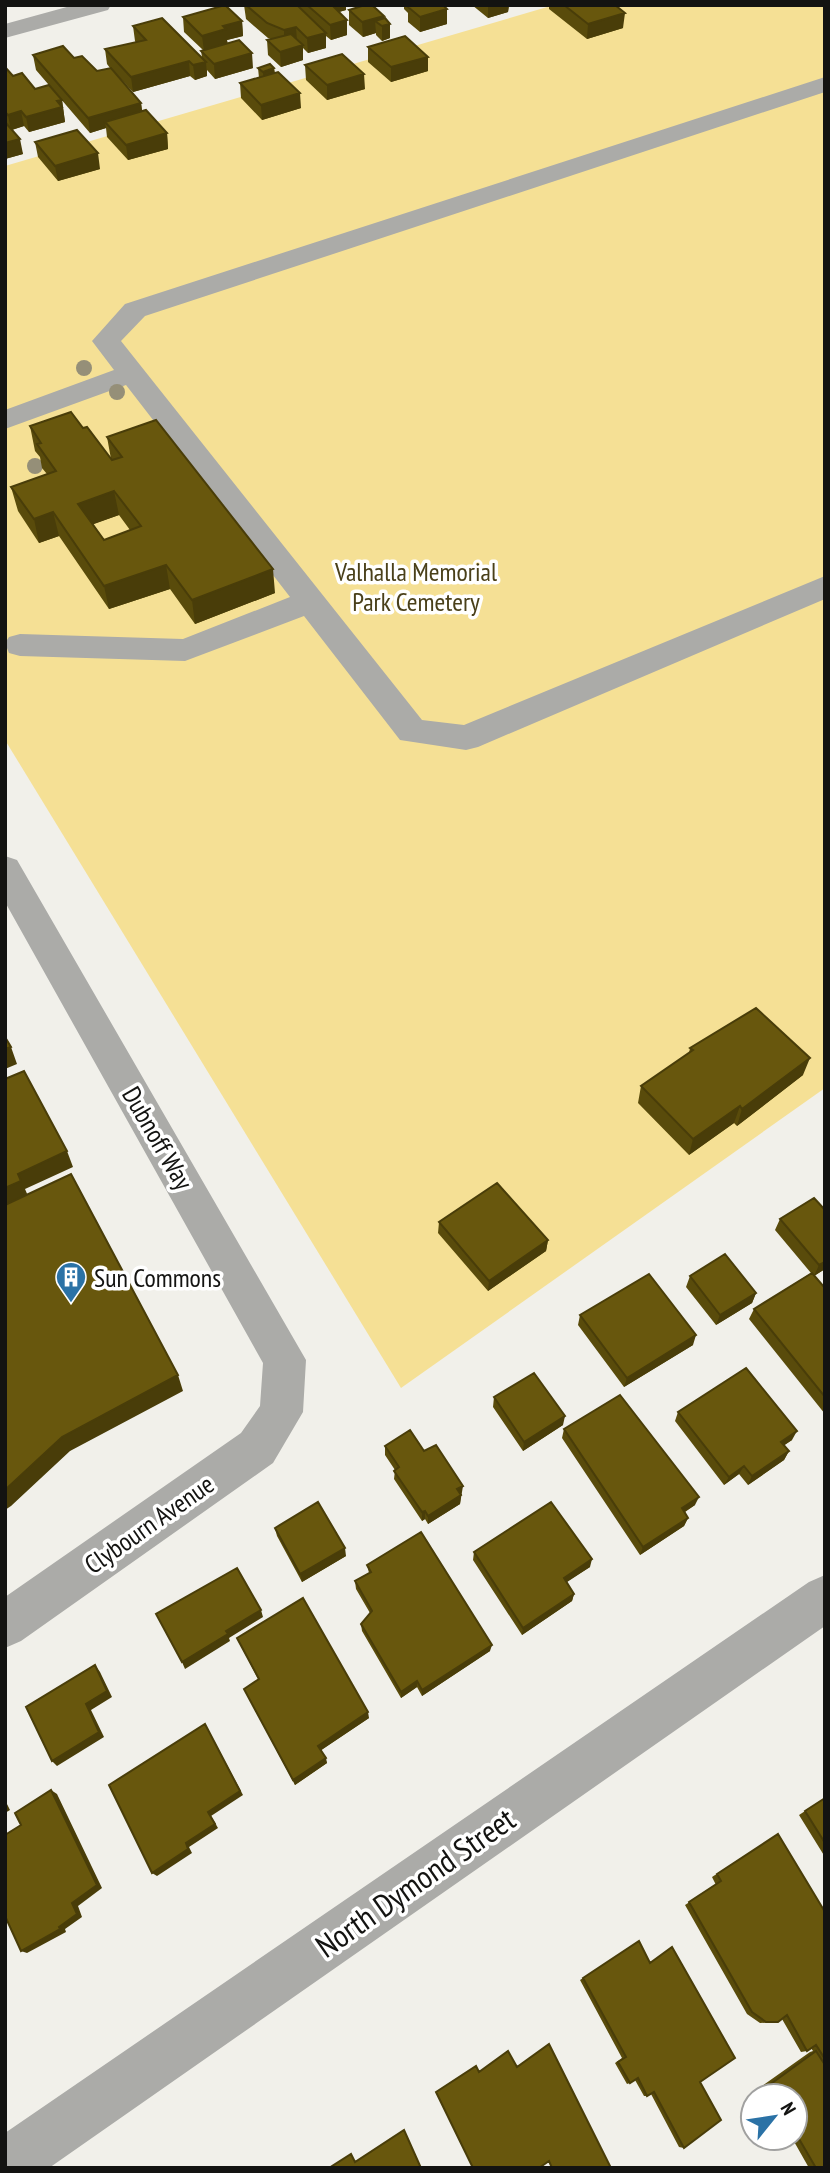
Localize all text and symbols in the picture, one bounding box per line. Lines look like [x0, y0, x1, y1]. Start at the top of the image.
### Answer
park label: Valhalla Memorial Park Cemetery [334, 555, 497, 618]
street label: Dubnoff Way [115, 1080, 201, 1196]
building icon: Sun Commons [54, 1260, 88, 1304]
place label: Sun Commons [94, 1261, 221, 1294]
street label: Clybourn Avenue [78, 1467, 220, 1581]
street label: North Dymond Street [307, 1797, 523, 1966]
north arrow [739, 2082, 809, 2152]
text: N [776, 2098, 802, 2119]

